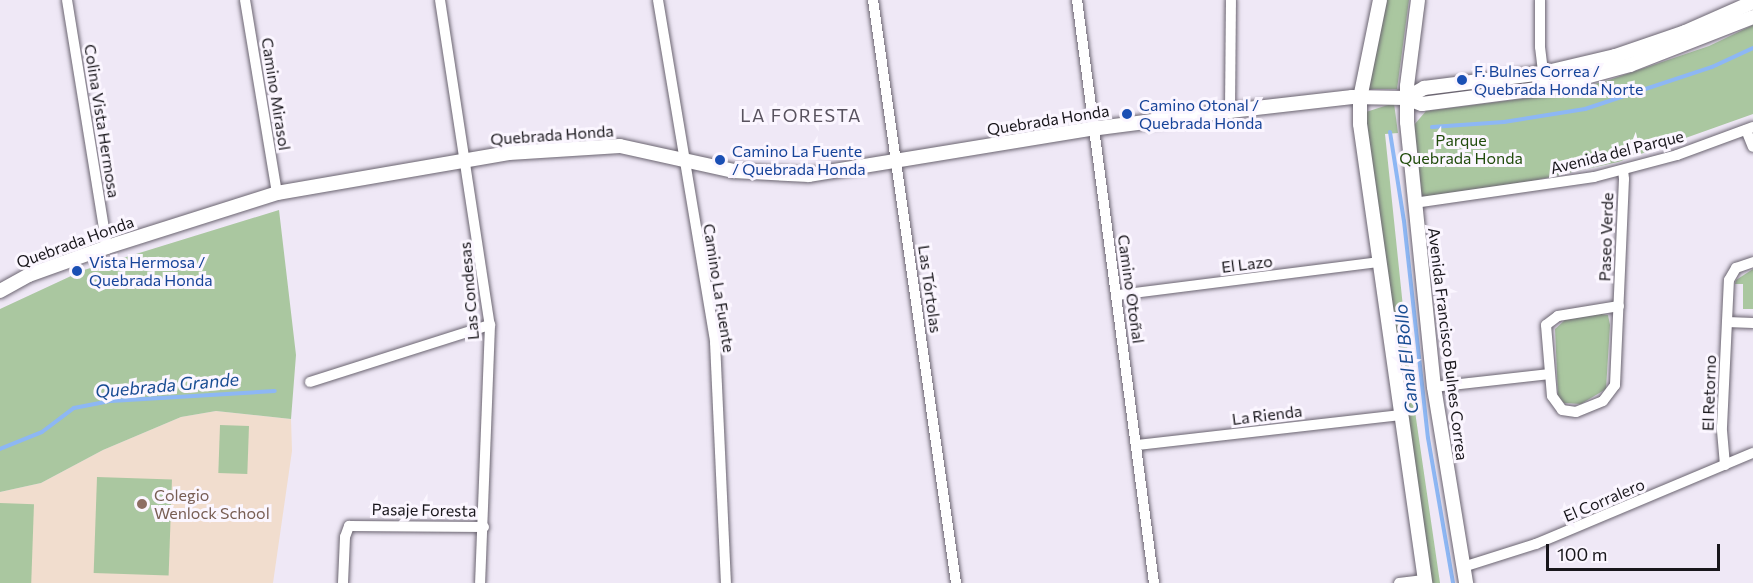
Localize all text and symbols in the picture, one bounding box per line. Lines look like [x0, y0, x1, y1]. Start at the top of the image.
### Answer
street label: Camino Mirasol [258, 36, 294, 152]
street label: Colina Vista Hermosa [80, 43, 124, 199]
place label: F. Bulnes Correa / Quebrada Honda Norte [1474, 61, 1643, 99]
marker: F. Bulnes Correa / Quebrada Honda Norte [1455, 73, 1469, 87]
place label: Camino Otonal / Quebrada Honda [1139, 95, 1263, 133]
street label: Quebrada Honda [986, 101, 1110, 139]
district label: LA FORESTA [740, 104, 862, 126]
marker: Camino Otonal / Quebrada Honda [1120, 107, 1134, 121]
street label: Quebrada Honda [490, 121, 614, 149]
street label: Avenida del Parque [1548, 126, 1686, 178]
park label: Parque Quebrada Honda [1399, 130, 1523, 168]
place label: Camino La Fuente / Quebrada Honda [732, 141, 866, 179]
marker: Camino La Fuente / Quebrada Honda [713, 153, 727, 167]
street label: Paseo Verde [1595, 192, 1617, 282]
street label: Quebrada Honda [14, 212, 136, 272]
street label: Camino La Fuente [699, 222, 739, 354]
street label: Avenida Francisco Bulnes Correa [1424, 226, 1472, 462]
street label: Camino Otoñal [1114, 233, 1148, 345]
street label: Las Condesas [455, 241, 483, 341]
street label: Las Tórtolas [914, 244, 946, 334]
street label: El Lazo [1220, 251, 1274, 277]
place label: Vista Hermosa / Quebrada Honda [89, 252, 213, 290]
marker: Vista Hermosa / Quebrada Honda [70, 264, 84, 278]
water label: Canal El Bollo [1389, 303, 1423, 415]
street label: El Retorno [1698, 355, 1720, 431]
water label: Quebrada Grande [94, 368, 240, 402]
street label: La Rienda [1231, 401, 1303, 429]
street label: El Corralero [1561, 474, 1647, 526]
place label: Colegio Wenlock School [154, 485, 270, 523]
marker: Colegio Wenlock School [135, 497, 149, 511]
street label: Pasaje Foresta [371, 499, 477, 521]
scale bar [1549, 532, 1723, 570]
text: 100 m [1557, 543, 1607, 565]

